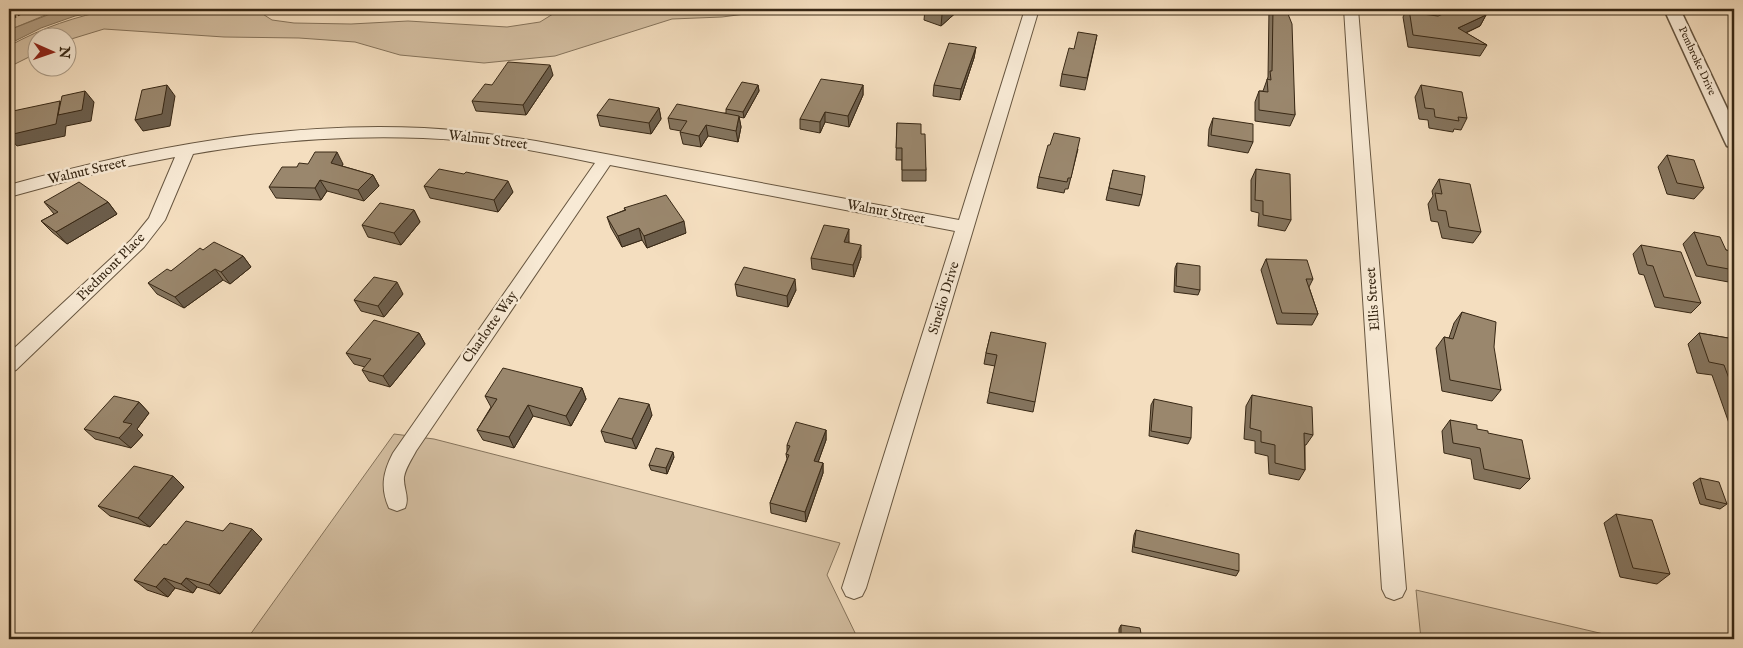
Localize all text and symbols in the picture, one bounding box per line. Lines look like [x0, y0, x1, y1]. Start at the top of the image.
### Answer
street label: Pembroke Drive [1675, 24, 1719, 98]
north arrow [28, 28, 78, 78]
text: N [55, 45, 73, 59]
street label: Walnut Street [447, 126, 529, 154]
street label: Walnut Street [46, 153, 128, 189]
street label: Walnut Street [845, 196, 927, 228]
street label: Piedmont Place [73, 229, 149, 305]
street label: Sinelio Drive [924, 259, 964, 337]
street label: Ellis Street [1362, 266, 1384, 331]
street label: Charlotte Way [458, 287, 522, 367]

